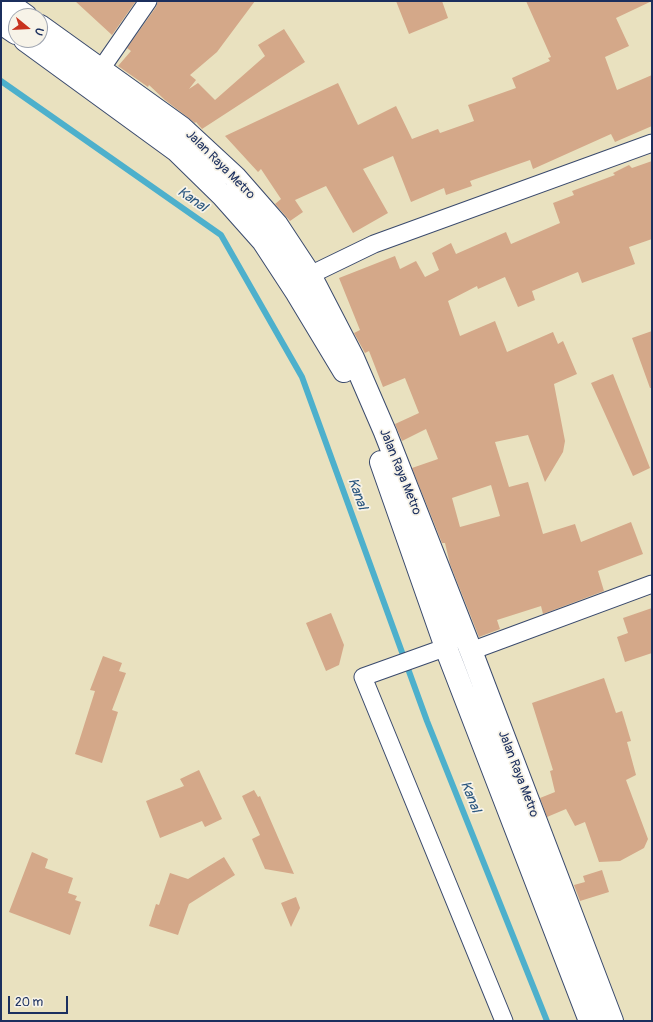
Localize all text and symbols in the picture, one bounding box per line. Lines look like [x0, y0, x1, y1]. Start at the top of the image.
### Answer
north arrow [8, 8, 48, 48]
text: U [32, 26, 46, 37]
street label: Jalan Raya Metro [182, 127, 258, 203]
water label: Kanal [174, 184, 210, 216]
street label: Jalan Raya Metro [376, 427, 424, 517]
water label: Kanal [344, 476, 370, 512]
street label: Jalan Raya Metro [494, 728, 542, 820]
water label: Kanal [456, 779, 484, 815]
scale bar [10, 988, 70, 1014]
text: 20 m [15, 995, 43, 1010]

